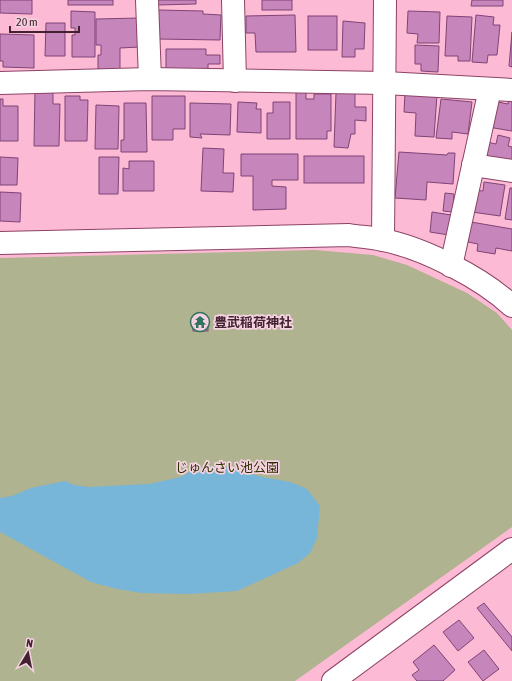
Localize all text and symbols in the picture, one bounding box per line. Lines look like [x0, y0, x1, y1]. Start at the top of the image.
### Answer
scale bar [10, 8, 79, 34]
text: 20 m [16, 15, 38, 29]
temple icon: 豊武稲荷神社 [189, 311, 211, 333]
place label: 豊武稲荷神社 [214, 315, 292, 330]
park label: じゅんさい池公園 [175, 460, 279, 475]
north arrow [8, 633, 48, 673]
text: N [25, 637, 34, 650]

